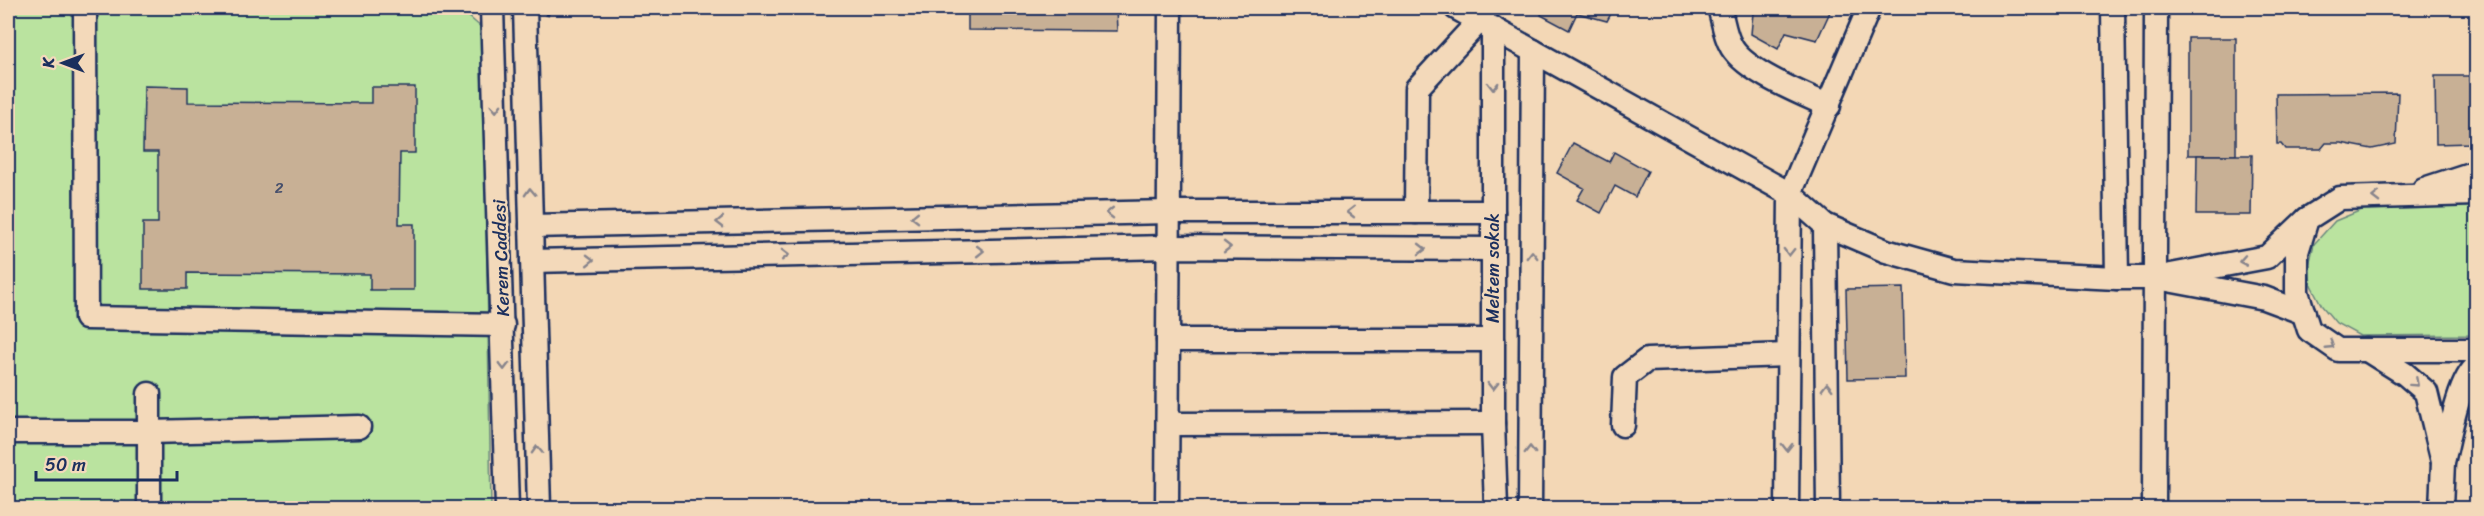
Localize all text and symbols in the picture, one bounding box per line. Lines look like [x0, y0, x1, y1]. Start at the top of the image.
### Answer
north arrow [33, 33, 93, 93]
text: K [34, 57, 63, 69]
one-way arrow [1487, 82, 1499, 91]
one-way arrow [490, 103, 502, 112]
house number: 2 [275, 175, 284, 201]
one-way arrow [524, 188, 536, 197]
one-way arrow [2372, 190, 2381, 203]
street label: Kerem Caddesi [483, 198, 519, 317]
one-way arrow [1346, 206, 1355, 218]
one-way arrow [1106, 207, 1115, 219]
one-way arrow [911, 211, 920, 224]
street label: Meltem sokak [1477, 213, 1509, 323]
one-way arrow [716, 215, 725, 228]
one-way arrow [1223, 241, 1232, 253]
one-way arrow [1418, 243, 1427, 255]
one-way arrow [976, 245, 985, 257]
one-way arrow [1783, 248, 1795, 257]
one-way arrow [781, 249, 790, 262]
one-way arrow [1526, 251, 1538, 260]
one-way arrow [586, 253, 595, 266]
one-way arrow [2239, 255, 2248, 267]
one-way arrow [2324, 337, 2335, 348]
one-way arrow [497, 361, 510, 370]
one-way arrow [2408, 376, 2419, 387]
one-way arrow [1487, 382, 1499, 391]
one-way arrow [1821, 383, 1833, 392]
one-way arrow [1781, 443, 1793, 452]
scale bar [36, 444, 177, 482]
one-way arrow [531, 446, 544, 455]
one-way arrow [1524, 446, 1537, 455]
text: 50 m [45, 449, 86, 481]

